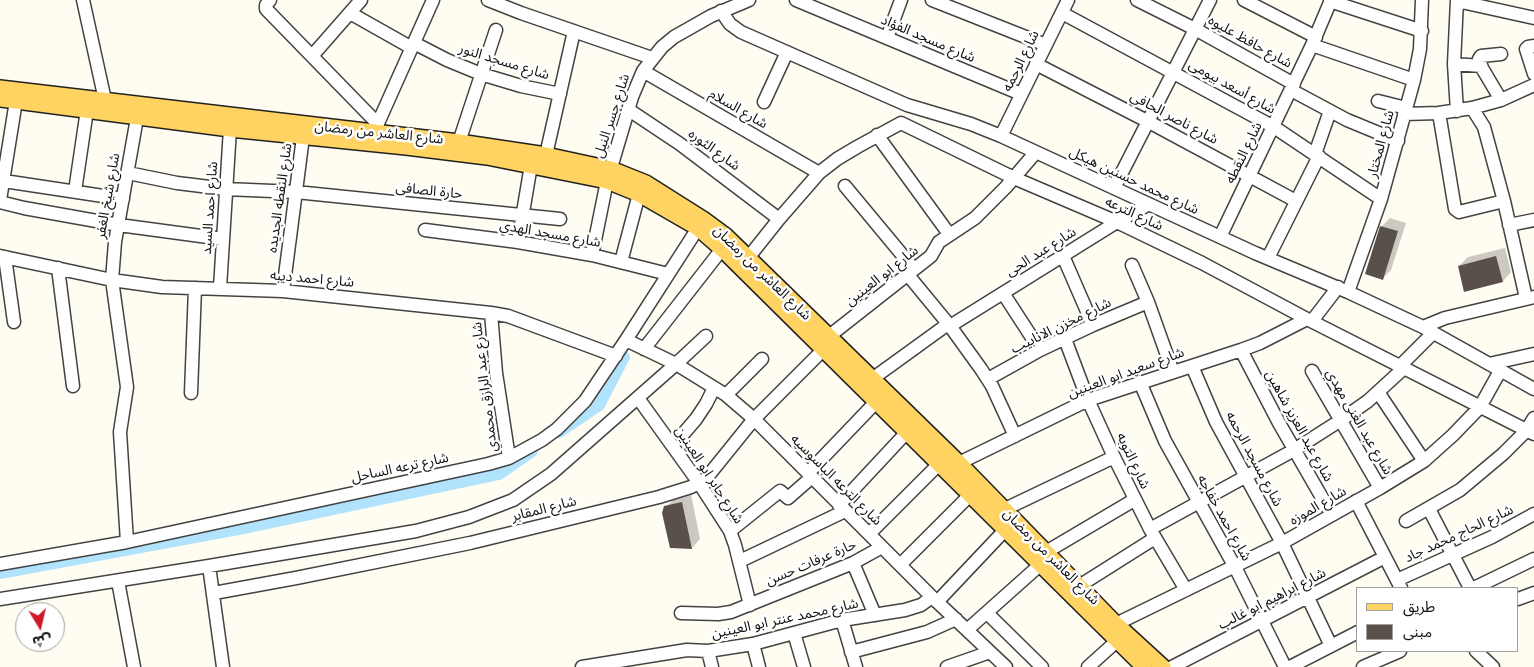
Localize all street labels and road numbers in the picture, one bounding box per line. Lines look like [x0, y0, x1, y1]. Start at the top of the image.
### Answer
street label: شارع مسجد الفؤاد [878, 12, 978, 66]
street label: شارع حافظ عليوه [1205, 12, 1295, 72]
street label: شارع الرحمه [999, 28, 1043, 94]
street label: شارع مسجد النور [457, 40, 551, 84]
street label: شارع أسعد بيومى [1186, 56, 1278, 118]
street label: شارع جسر النيل [590, 72, 634, 160]
street label: شارع السلام [706, 85, 770, 133]
street label: شارع ناصر الحافي [1127, 88, 1221, 148]
street label: شارع المختار [1364, 108, 1398, 180]
street label: شارع العاشر من رمضان [314, 118, 444, 148]
street label: شارع النقطه [1222, 119, 1266, 187]
street label: شارع الثوره [685, 126, 743, 174]
street label: شارع النقطه الجديده [264, 142, 296, 254]
street label: شارع محمد حسنين هيكل [1067, 144, 1201, 218]
street label: شارع شيخ الغفر [92, 152, 124, 240]
street label: شارع احمد السيد [198, 161, 222, 255]
street label: حارة الصافى [395, 179, 463, 203]
street label: شارع الترعه [1102, 193, 1166, 235]
street label: شارع مسجد الهدي [498, 217, 602, 251]
street label: شارع العاشر من رمضان [710, 222, 814, 324]
street label: شارع عبد الحى [1003, 224, 1079, 280]
street label: شارع ابو العينين [842, 242, 922, 310]
street label: شارع احمد ديبه [269, 267, 355, 291]
street label: شارع مخزن الانابيب [1008, 294, 1114, 358]
street label: شارع عبد الرازق محمدي [469, 321, 501, 453]
street label: شارع سعيد ابو العينين [1066, 344, 1186, 402]
street label: شارع عبد الغنى مهدي [1322, 366, 1396, 478]
street label: شارع عبد العزيز شاهين [1261, 367, 1337, 485]
street label: شارع مسجد الرحمه [1222, 409, 1286, 509]
street label: شارع جابر ابو العينين [671, 423, 747, 527]
street label: شارع التوبه [1113, 430, 1153, 492]
street label: شارع الترعه الباسوسيه [787, 431, 885, 529]
street label: شارع ترعه الساحل [350, 449, 450, 487]
street label: شارع احمد خفاجه [1193, 472, 1255, 564]
street label: شارع الموزه [1287, 483, 1349, 529]
street label: شارع المقابر [510, 493, 578, 525]
street label: شارع الحاج محمد جاد [1402, 501, 1516, 567]
street label: شارع العاشر من رمضان [999, 505, 1103, 609]
street label: حارة عرفات حسن [763, 536, 859, 590]
street label: شارع ابراهيم ابو غالب [1215, 565, 1329, 633]
street label: شارع محمد عنتر ابو العينين [710, 595, 860, 643]

